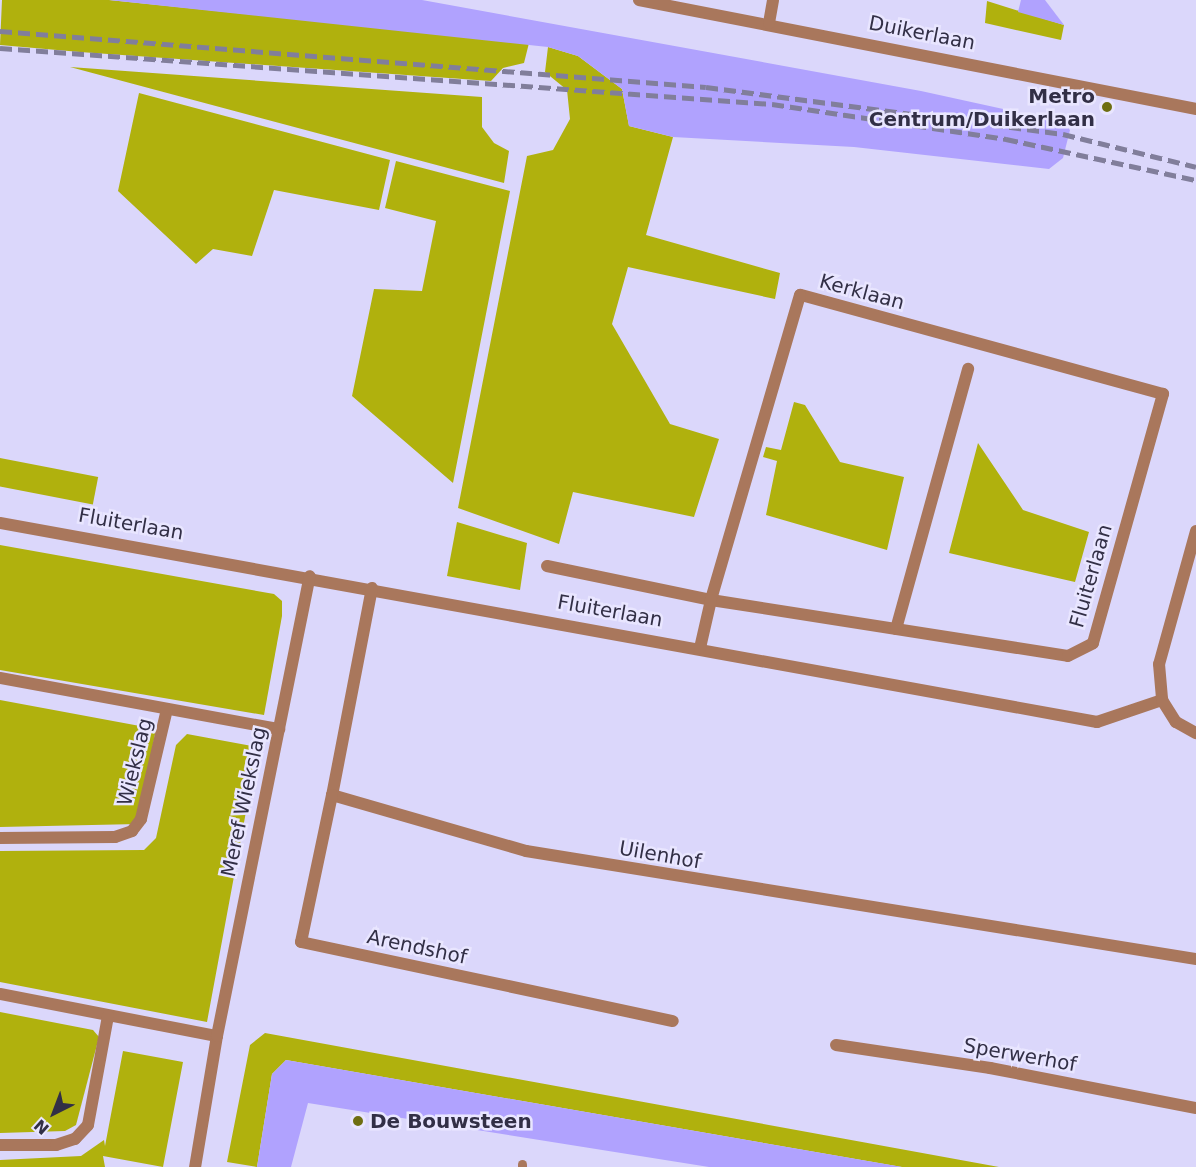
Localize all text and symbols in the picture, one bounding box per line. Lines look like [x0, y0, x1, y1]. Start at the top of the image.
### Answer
street label: Duikerlaan [867, 11, 977, 55]
place label: Metro Centrum/Duikerlaan [869, 84, 1095, 131]
marker: Metro Centrum/Duikerlaan [1100, 100, 1114, 114]
street label: Kerklaan [817, 269, 907, 315]
street label: Fluiterlaan [77, 503, 185, 545]
street label: Fluiterlaan [1065, 522, 1117, 630]
street label: Fluiterlaan [556, 590, 664, 632]
street label: Wiekslag [113, 716, 157, 808]
street label: Meref Wiekslag [216, 725, 272, 879]
street label: Uilenhof [617, 836, 703, 874]
street label: Arendshof [365, 925, 469, 969]
street label: Sperwerhof [962, 1033, 1078, 1077]
north arrow [24, 1083, 84, 1143]
place label: De Bouwsteen [370, 1109, 532, 1133]
marker: De Bouwsteen [351, 1114, 365, 1128]
text: N [30, 1115, 53, 1138]

